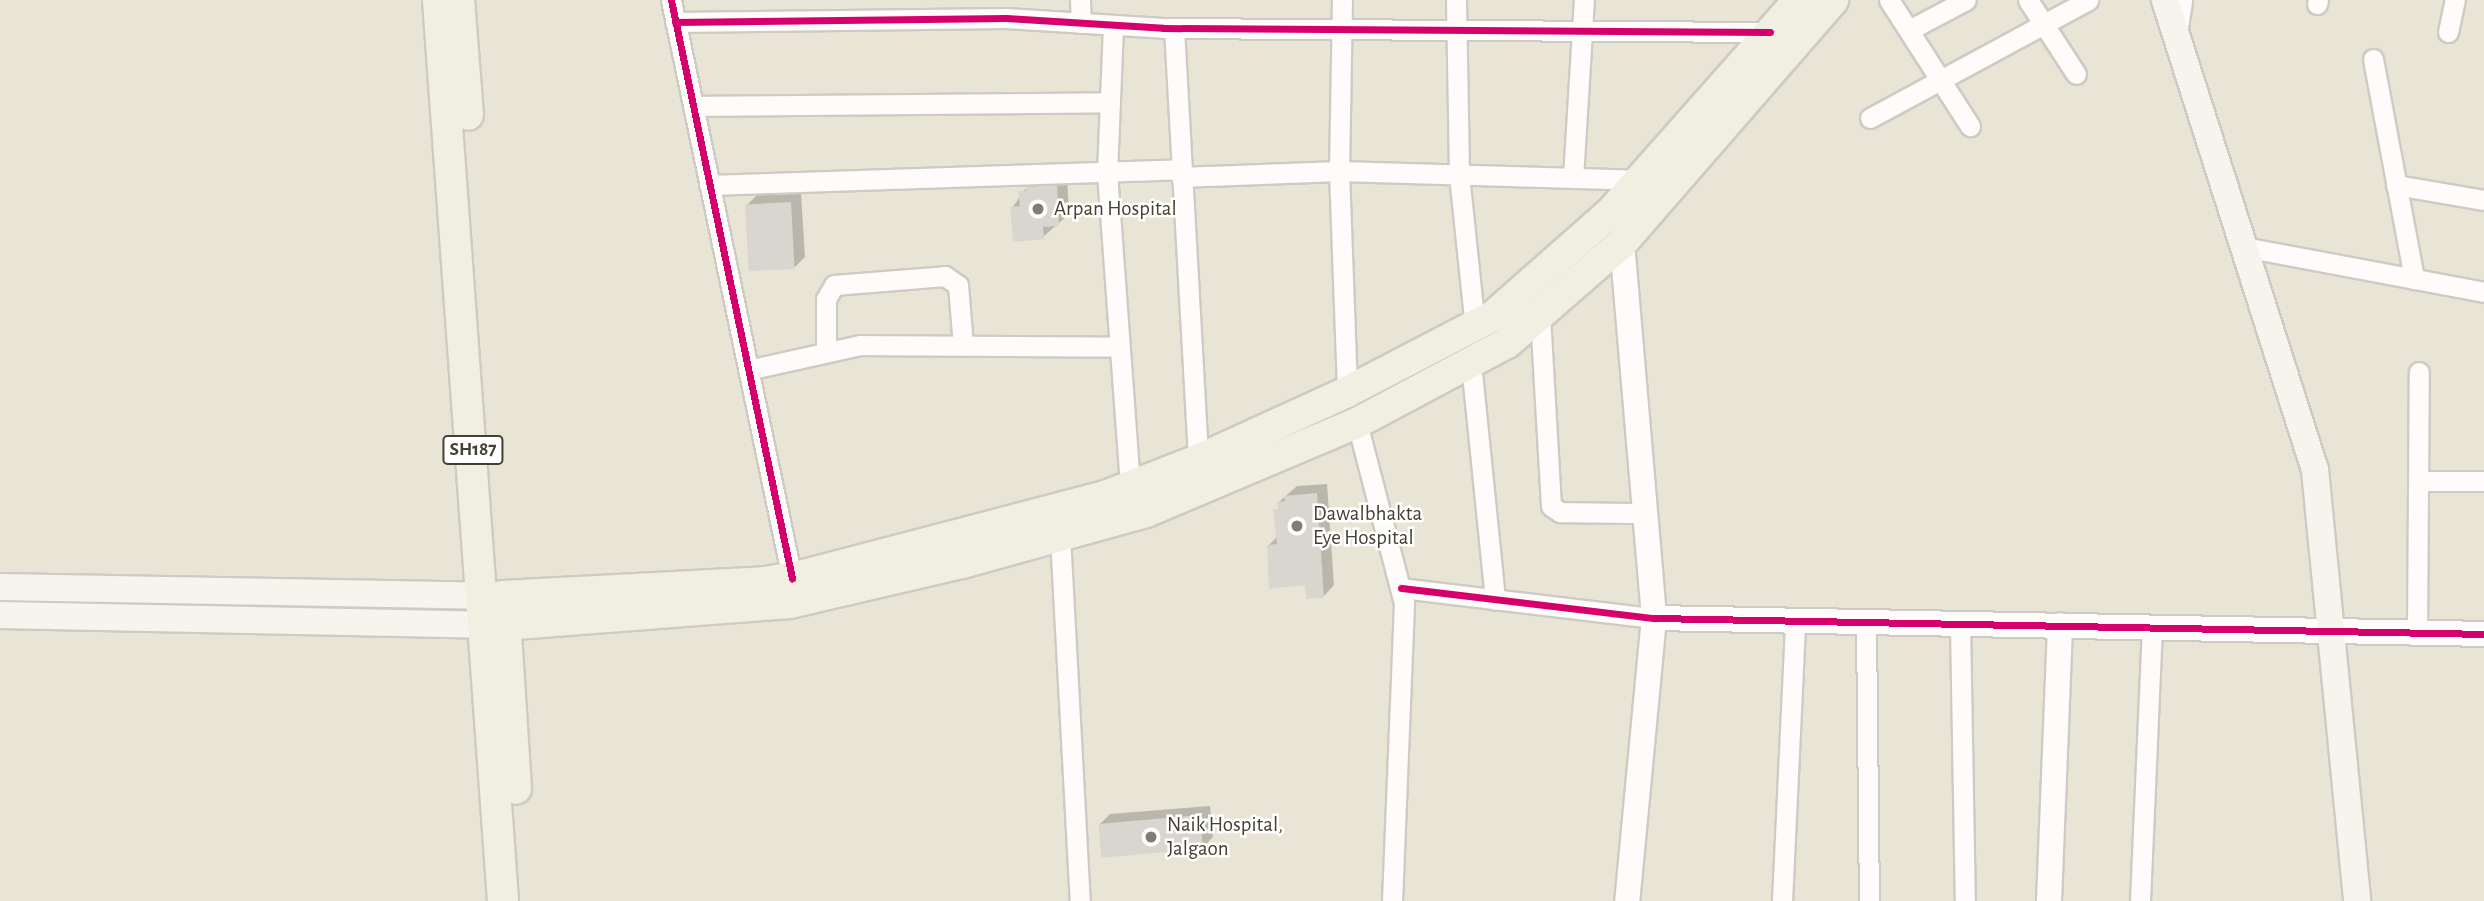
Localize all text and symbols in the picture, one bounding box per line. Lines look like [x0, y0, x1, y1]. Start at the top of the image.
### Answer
place label: Arpan Hospital [1054, 196, 1177, 222]
marker: Arpan Hospital [1028, 199, 1048, 219]
road number: SH187 [442, 435, 504, 466]
place label: Dawalbhakta Eye Hospital [1313, 501, 1422, 551]
marker: Dawalbhakta Eye Hospital [1287, 516, 1307, 536]
place label: Naik Hospital, Jalgaon [1167, 812, 1283, 862]
marker: Naik Hospital, Jalgaon [1141, 827, 1161, 847]

